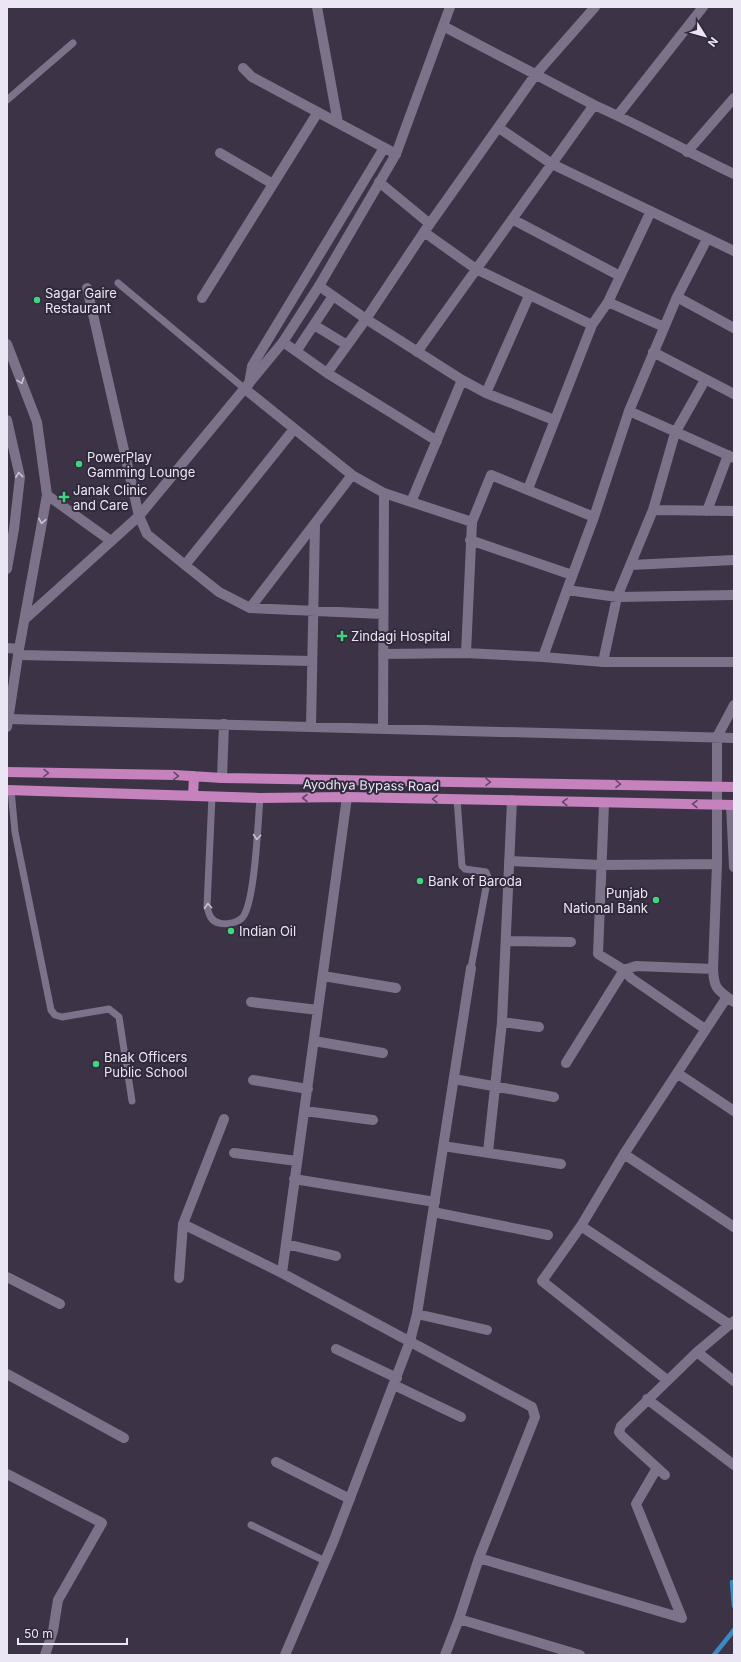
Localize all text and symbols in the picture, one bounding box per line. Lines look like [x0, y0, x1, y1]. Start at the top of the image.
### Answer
north arrow [685, 16, 725, 56]
text: N [705, 34, 721, 50]
place label: Sagar Gaire Restaurant [45, 285, 117, 316]
marker: Sagar Gaire Restaurant [32, 295, 42, 305]
one-way arrow [17, 377, 25, 384]
place label: PowerPlay Gamming Lounge [87, 449, 195, 480]
marker: PowerPlay Gamming Lounge [74, 459, 84, 469]
one-way arrow [15, 472, 24, 478]
place label: Janak Clinic and Care [73, 482, 148, 513]
marker: Janak Clinic and Care [58, 491, 70, 503]
one-way arrow [39, 517, 47, 524]
place label: Zindagi Hospital [351, 628, 450, 644]
marker: Zindagi Hospital [336, 630, 348, 642]
one-way arrow [43, 769, 49, 777]
one-way arrow [173, 771, 179, 780]
street label: Ayodhya Bypass Road [303, 776, 439, 794]
one-way arrow [485, 778, 491, 786]
one-way arrow [615, 780, 621, 789]
one-way arrow [302, 793, 308, 802]
one-way arrow [432, 795, 438, 803]
one-way arrow [562, 798, 568, 806]
one-way arrow [692, 800, 698, 808]
one-way arrow [252, 834, 261, 840]
place label: Bank of Baroda [428, 873, 522, 889]
marker: Bank of Baroda [415, 876, 425, 886]
place label: Punjab National Bank [563, 885, 648, 916]
marker: Punjab National Bank [651, 895, 661, 905]
one-way arrow [204, 903, 213, 909]
place label: Indian Oil [239, 923, 296, 939]
marker: Indian Oil [226, 926, 236, 936]
place label: Bnak Officers Public School [104, 1049, 188, 1080]
marker: Bnak Officers Public School [91, 1059, 101, 1069]
scale bar [18, 1620, 127, 1646]
text: 50 m [24, 1626, 53, 1641]

